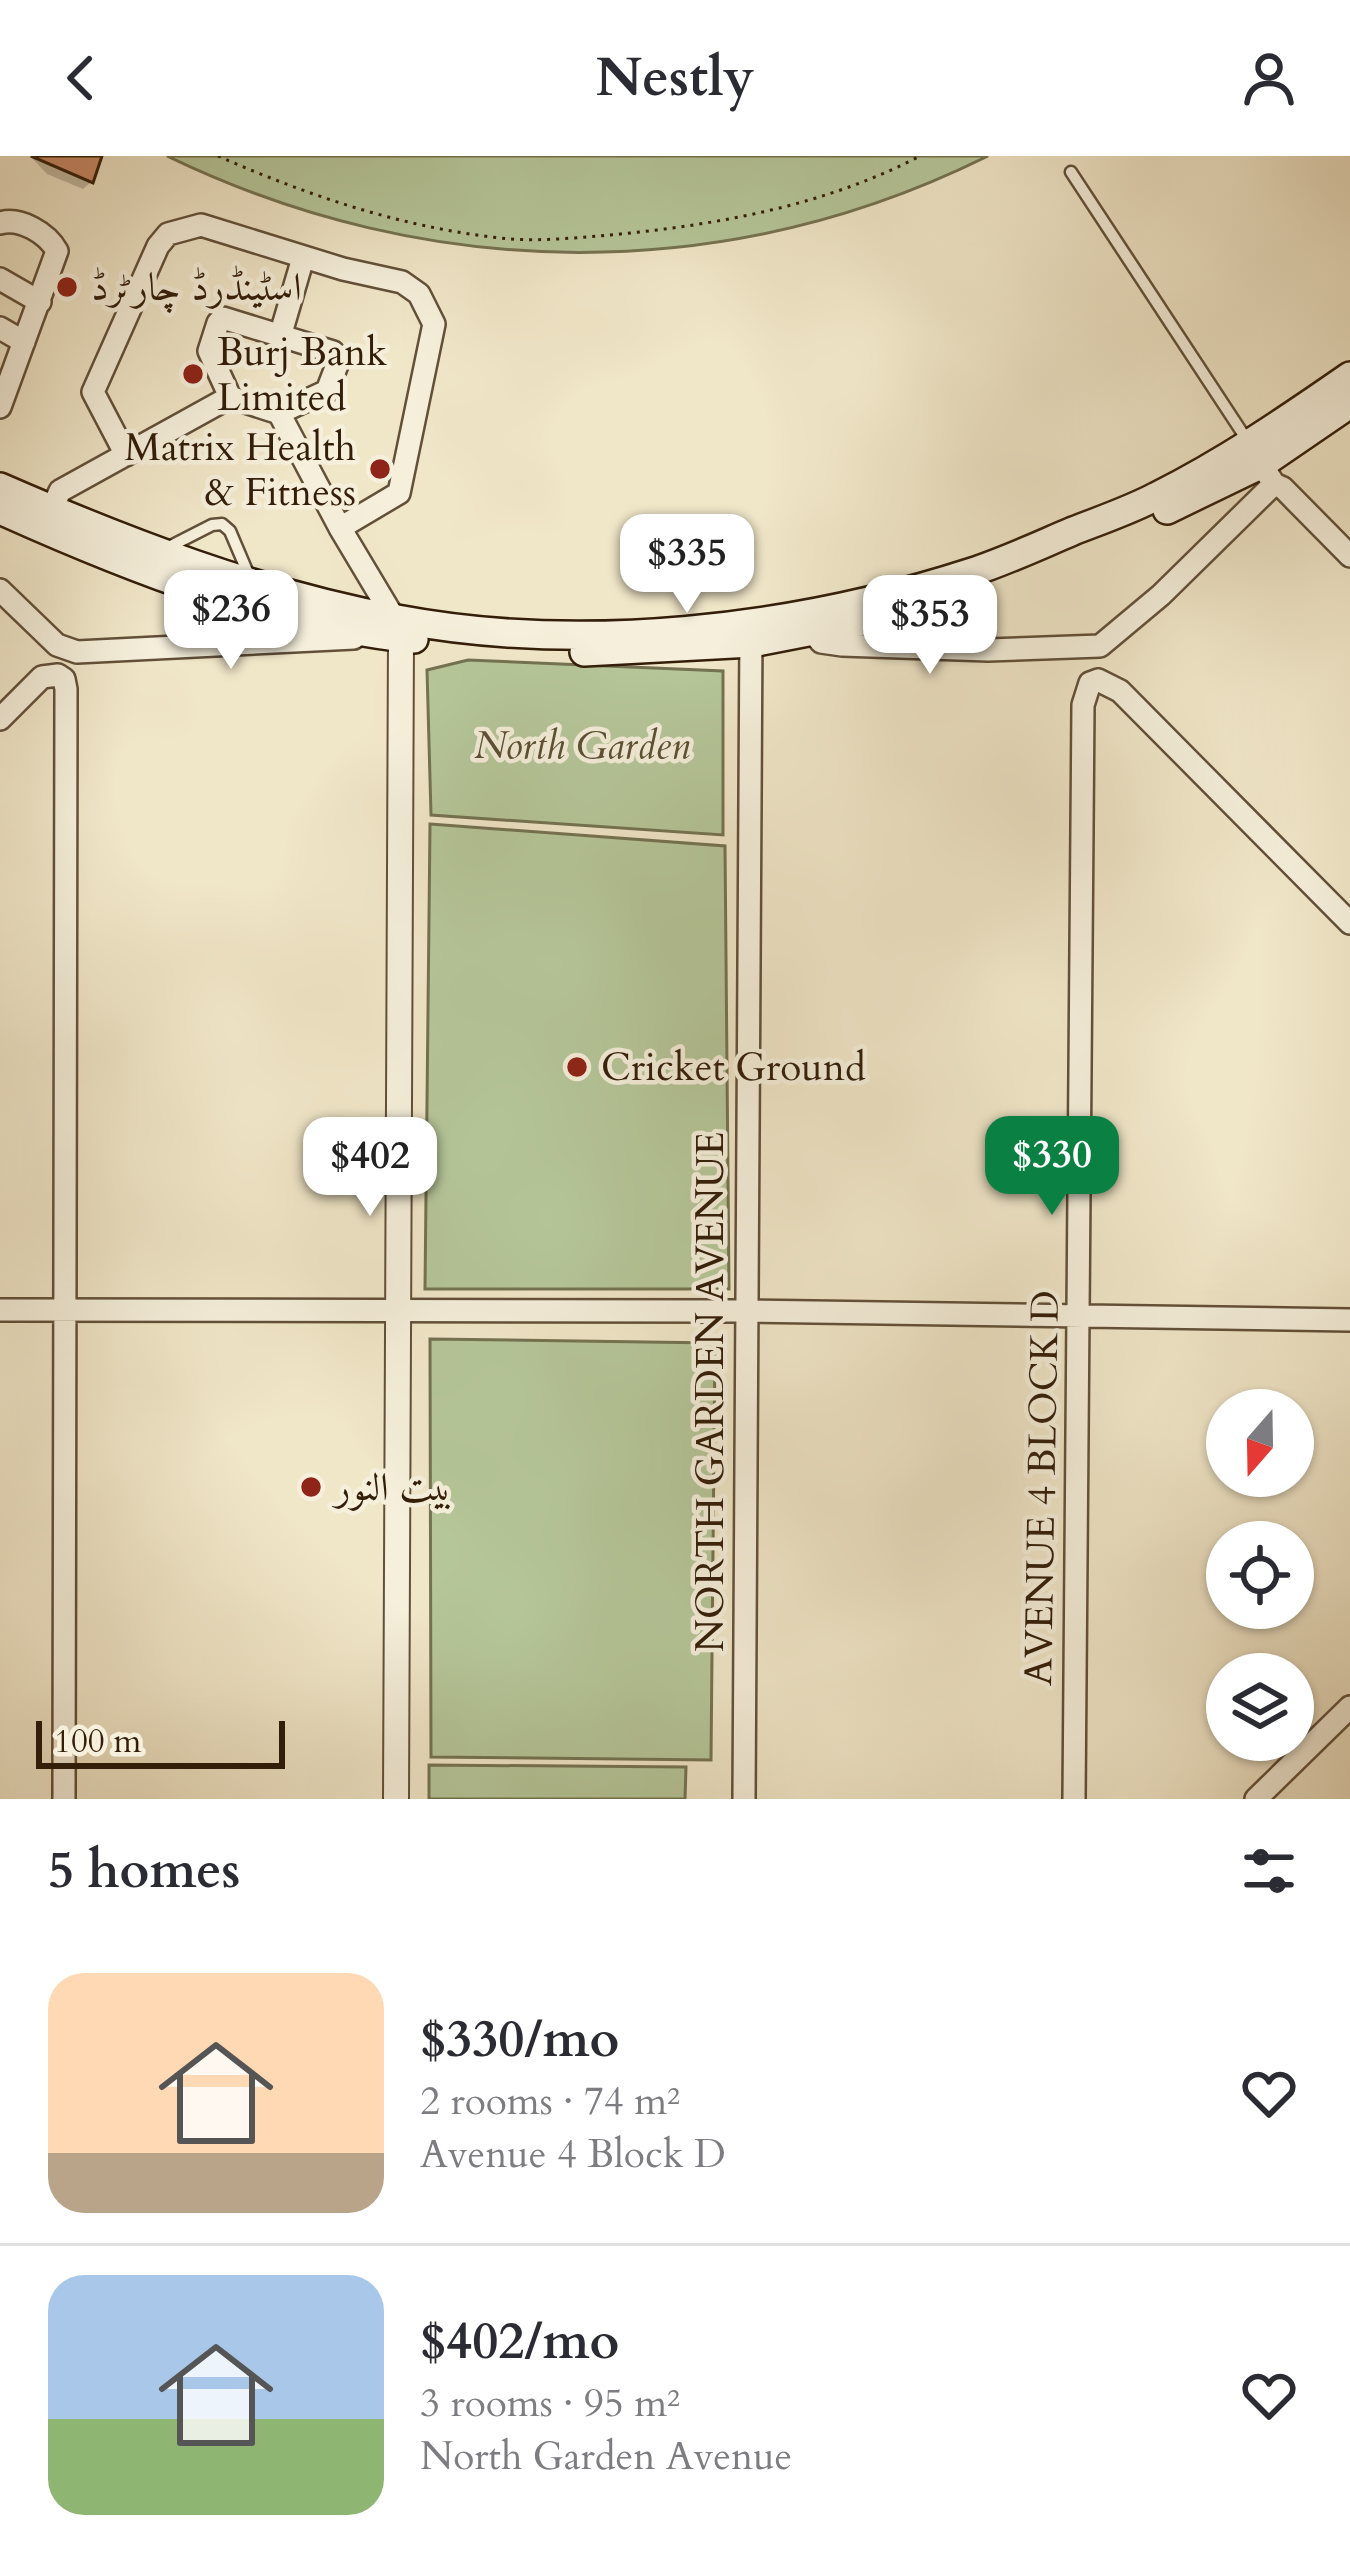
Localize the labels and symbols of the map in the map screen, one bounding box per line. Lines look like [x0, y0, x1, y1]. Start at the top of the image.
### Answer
place label: اسٹینڈرڈ چارٹرڈ [91, 261, 302, 314]
marker: اسٹینڈرڈ چارٹرڈ [54, 274, 80, 300]
place label: Burj Bank Limited [217, 326, 387, 424]
marker: Burj Bank Limited [180, 361, 206, 387]
place label: Matrix Health & Fitness [124, 421, 356, 519]
marker: Matrix Health & Fitness [367, 456, 393, 482]
pin: $335 [616, 514, 758, 616]
pin: $236 [160, 570, 302, 672]
pin: $353 [859, 575, 1001, 677]
park label: North Garden [474, 719, 690, 772]
place label: Cricket Ground [601, 1041, 866, 1094]
marker: Cricket Ground [564, 1054, 590, 1080]
pin: $330 [981, 1116, 1123, 1218]
pin: $402 [299, 1117, 441, 1219]
street label: NORTH GARDEN AVENUE [684, 1132, 737, 1652]
street label: AVENUE 4 BLOCK D [1012, 1290, 1072, 1686]
north arrow [1206, 1389, 1314, 1497]
place label: بیت النور [331, 1461, 452, 1514]
marker: بیت النور [298, 1474, 324, 1500]
scale bar [36, 1715, 285, 1768]

